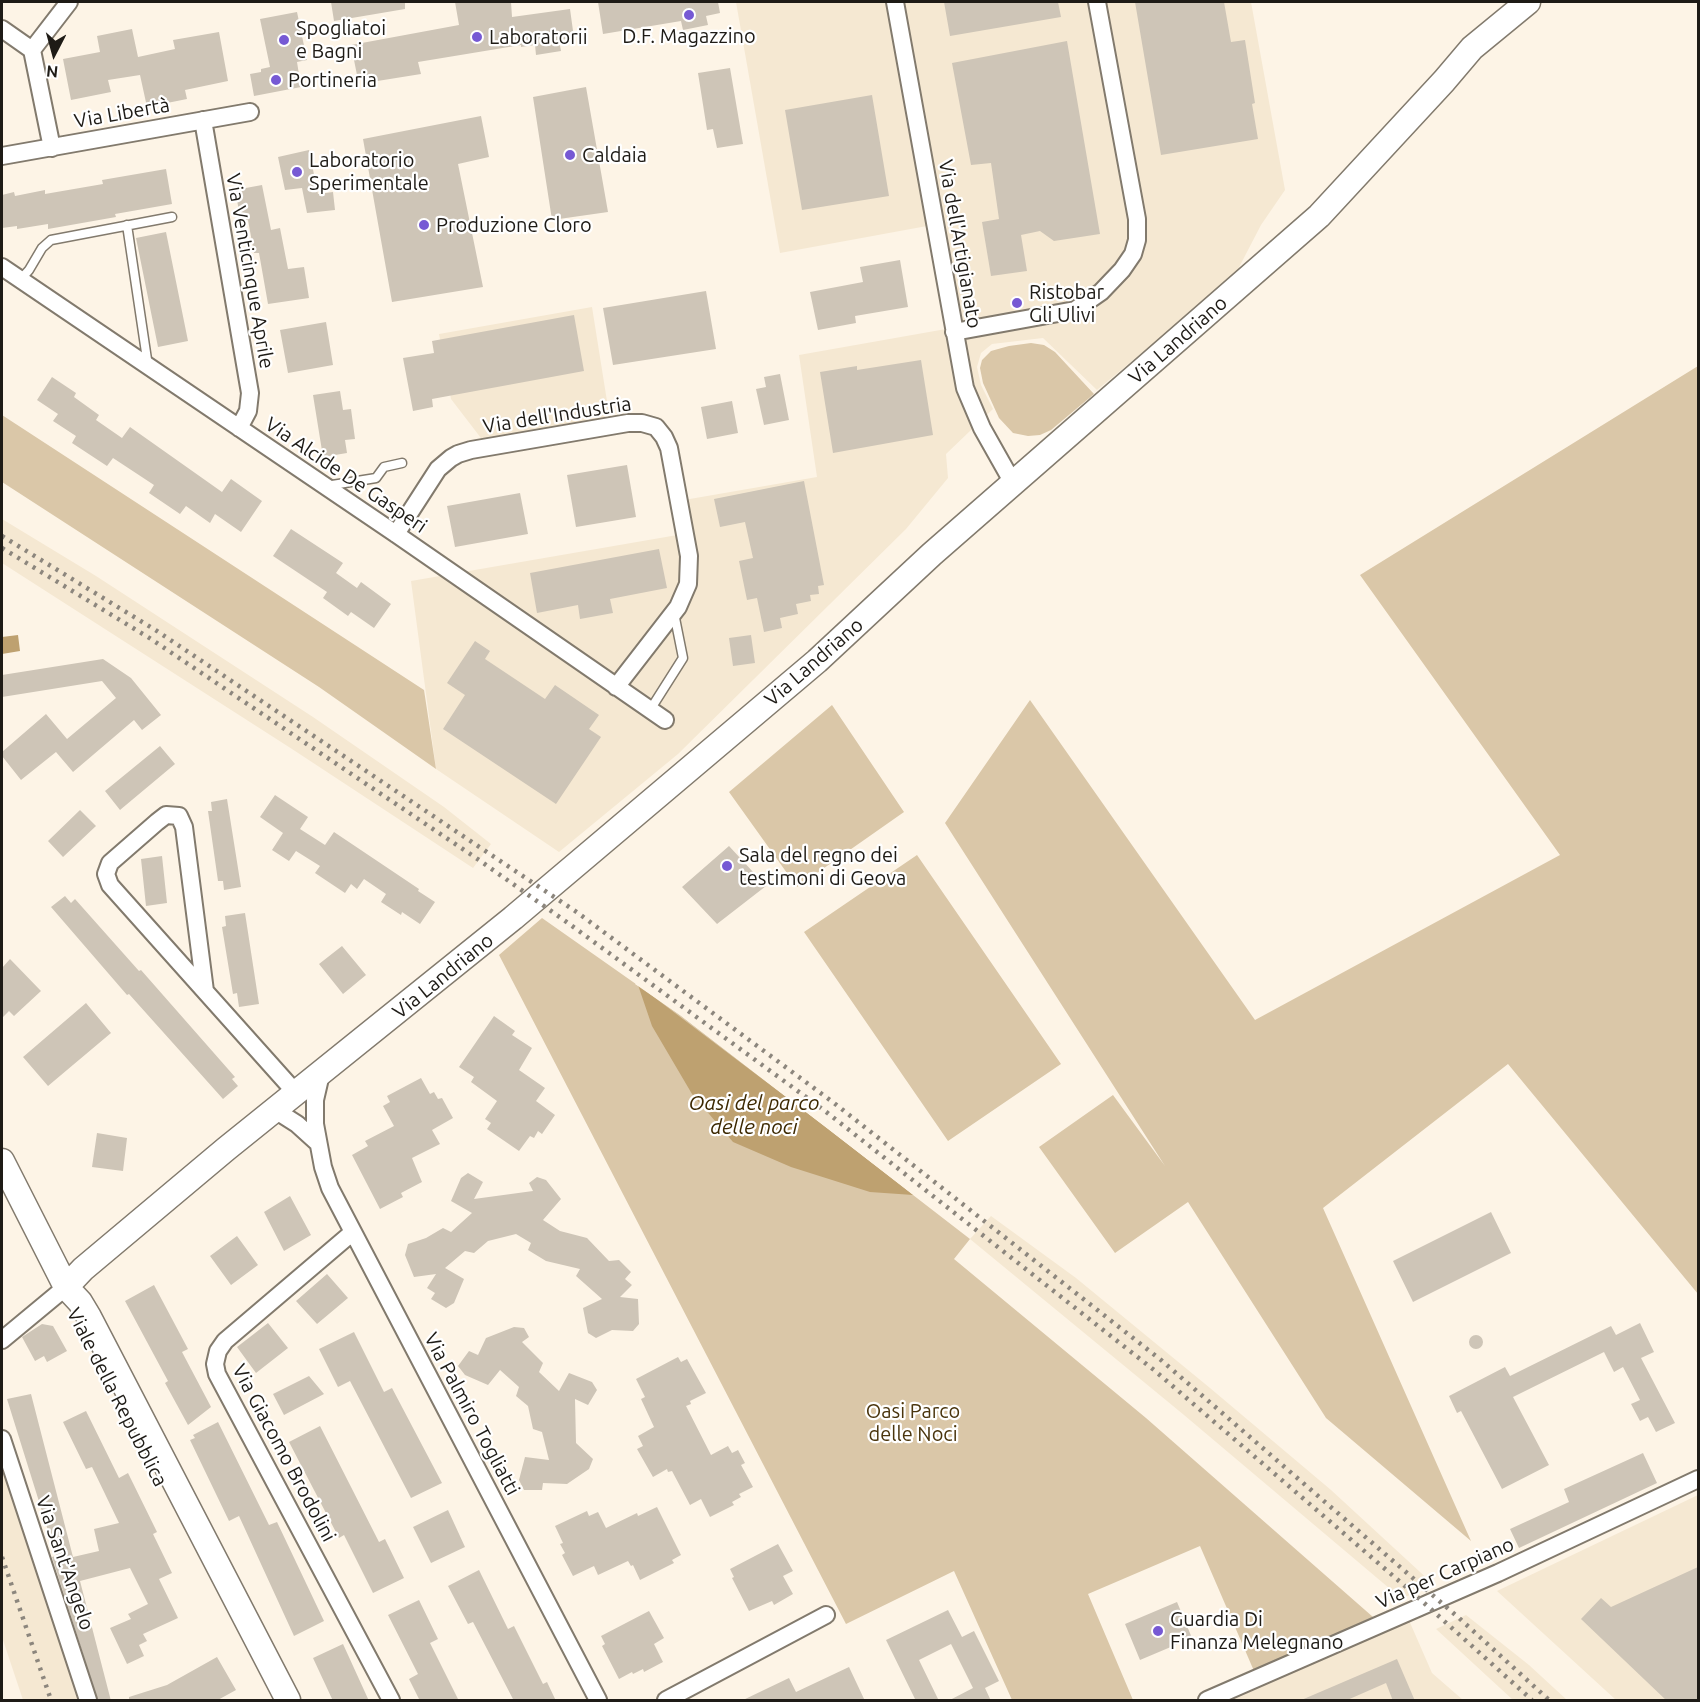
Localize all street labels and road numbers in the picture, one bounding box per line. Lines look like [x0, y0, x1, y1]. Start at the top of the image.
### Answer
street label: Via Libertà [72, 93, 172, 133]
street label: Via dell'Artigianato [933, 158, 987, 330]
street label: Via Venticinque Aprile [221, 171, 279, 371]
street label: Via Landriano [1124, 291, 1232, 389]
street label: Via dell'Industria [481, 391, 633, 439]
street label: Via Alcide De Gasperi [261, 412, 431, 538]
street label: Via Landriano [760, 613, 868, 711]
street label: Via Landriano [388, 928, 498, 1024]
street label: Viale della Repubblica [62, 1304, 172, 1490]
street label: Via Palmiro Togliatti [419, 1329, 525, 1499]
street label: Via Giacomo Brodolini [227, 1360, 341, 1546]
street label: Via Sant'Angelo [31, 1493, 99, 1633]
street label: Via per Carpiano [1372, 1532, 1518, 1614]

